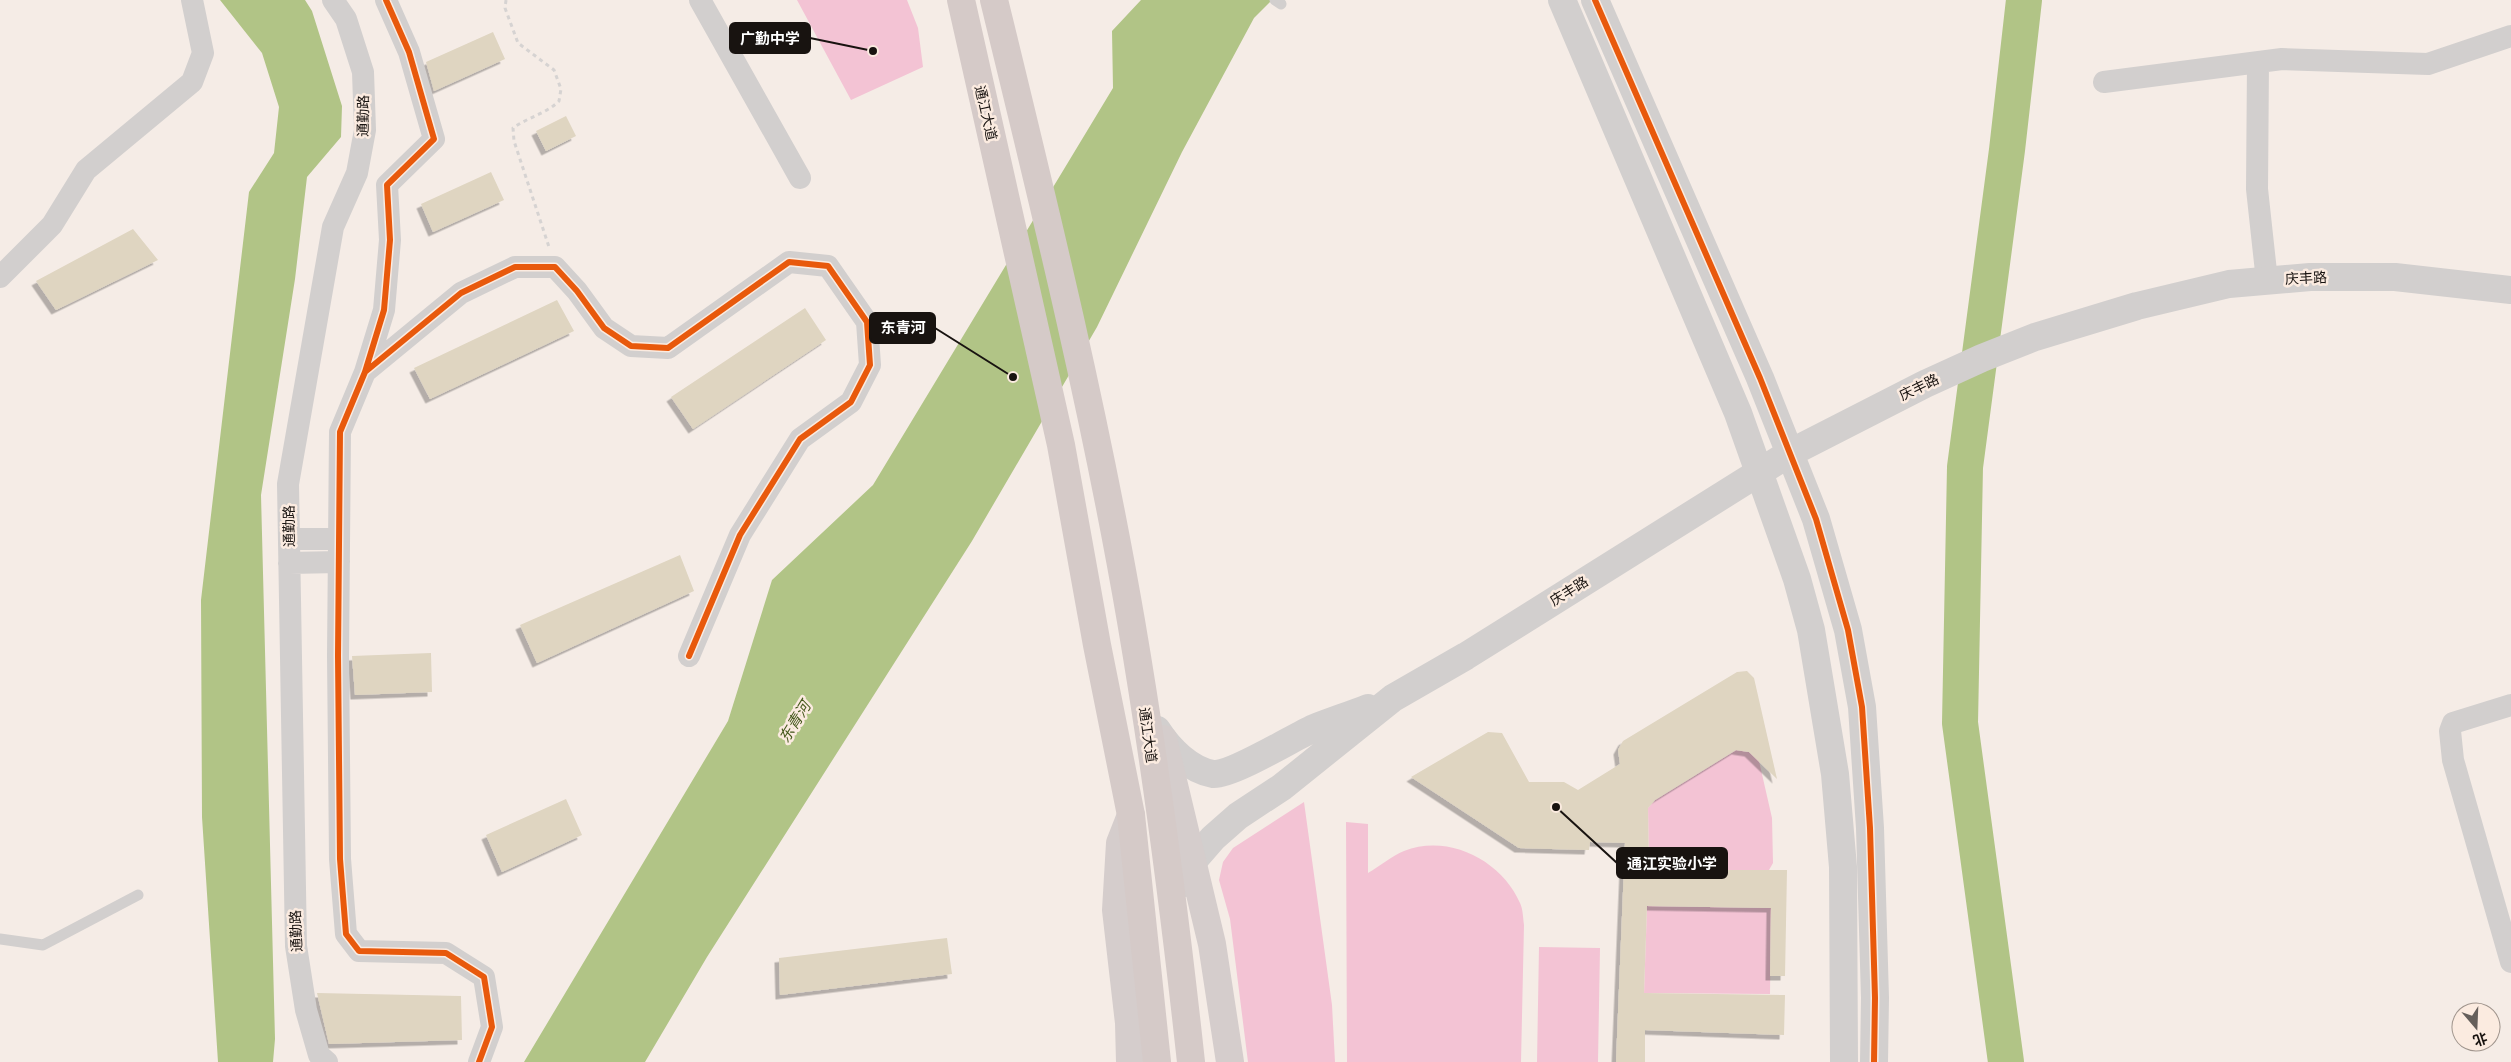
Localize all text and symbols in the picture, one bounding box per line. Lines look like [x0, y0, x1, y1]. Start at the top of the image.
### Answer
callout: 广勤中学 [730, 23, 810, 53]
text: 广勤中学 [740, 30, 800, 48]
street label: 通江大道 [971, 84, 1000, 142]
street label: 通勤路 [355, 95, 372, 137]
street label: 庆丰路 [2285, 269, 2327, 288]
callout: 东青河 [870, 313, 935, 343]
text: 东青河 [880, 319, 926, 337]
street label: 庆丰路 [1897, 371, 1942, 404]
street label: 通勤路 [281, 505, 298, 547]
street label: 庆丰路 [1547, 573, 1592, 610]
water label: 东青河 [775, 696, 816, 746]
street label: 通江大道 [1135, 706, 1160, 764]
callout: 通江实验小学 [1617, 848, 1727, 878]
text: 通江实验小学 [1627, 855, 1717, 873]
street label: 通勤路 [287, 910, 306, 952]
north arrow [2451, 1002, 2501, 1052]
text: 北 [2471, 1029, 2489, 1049]

